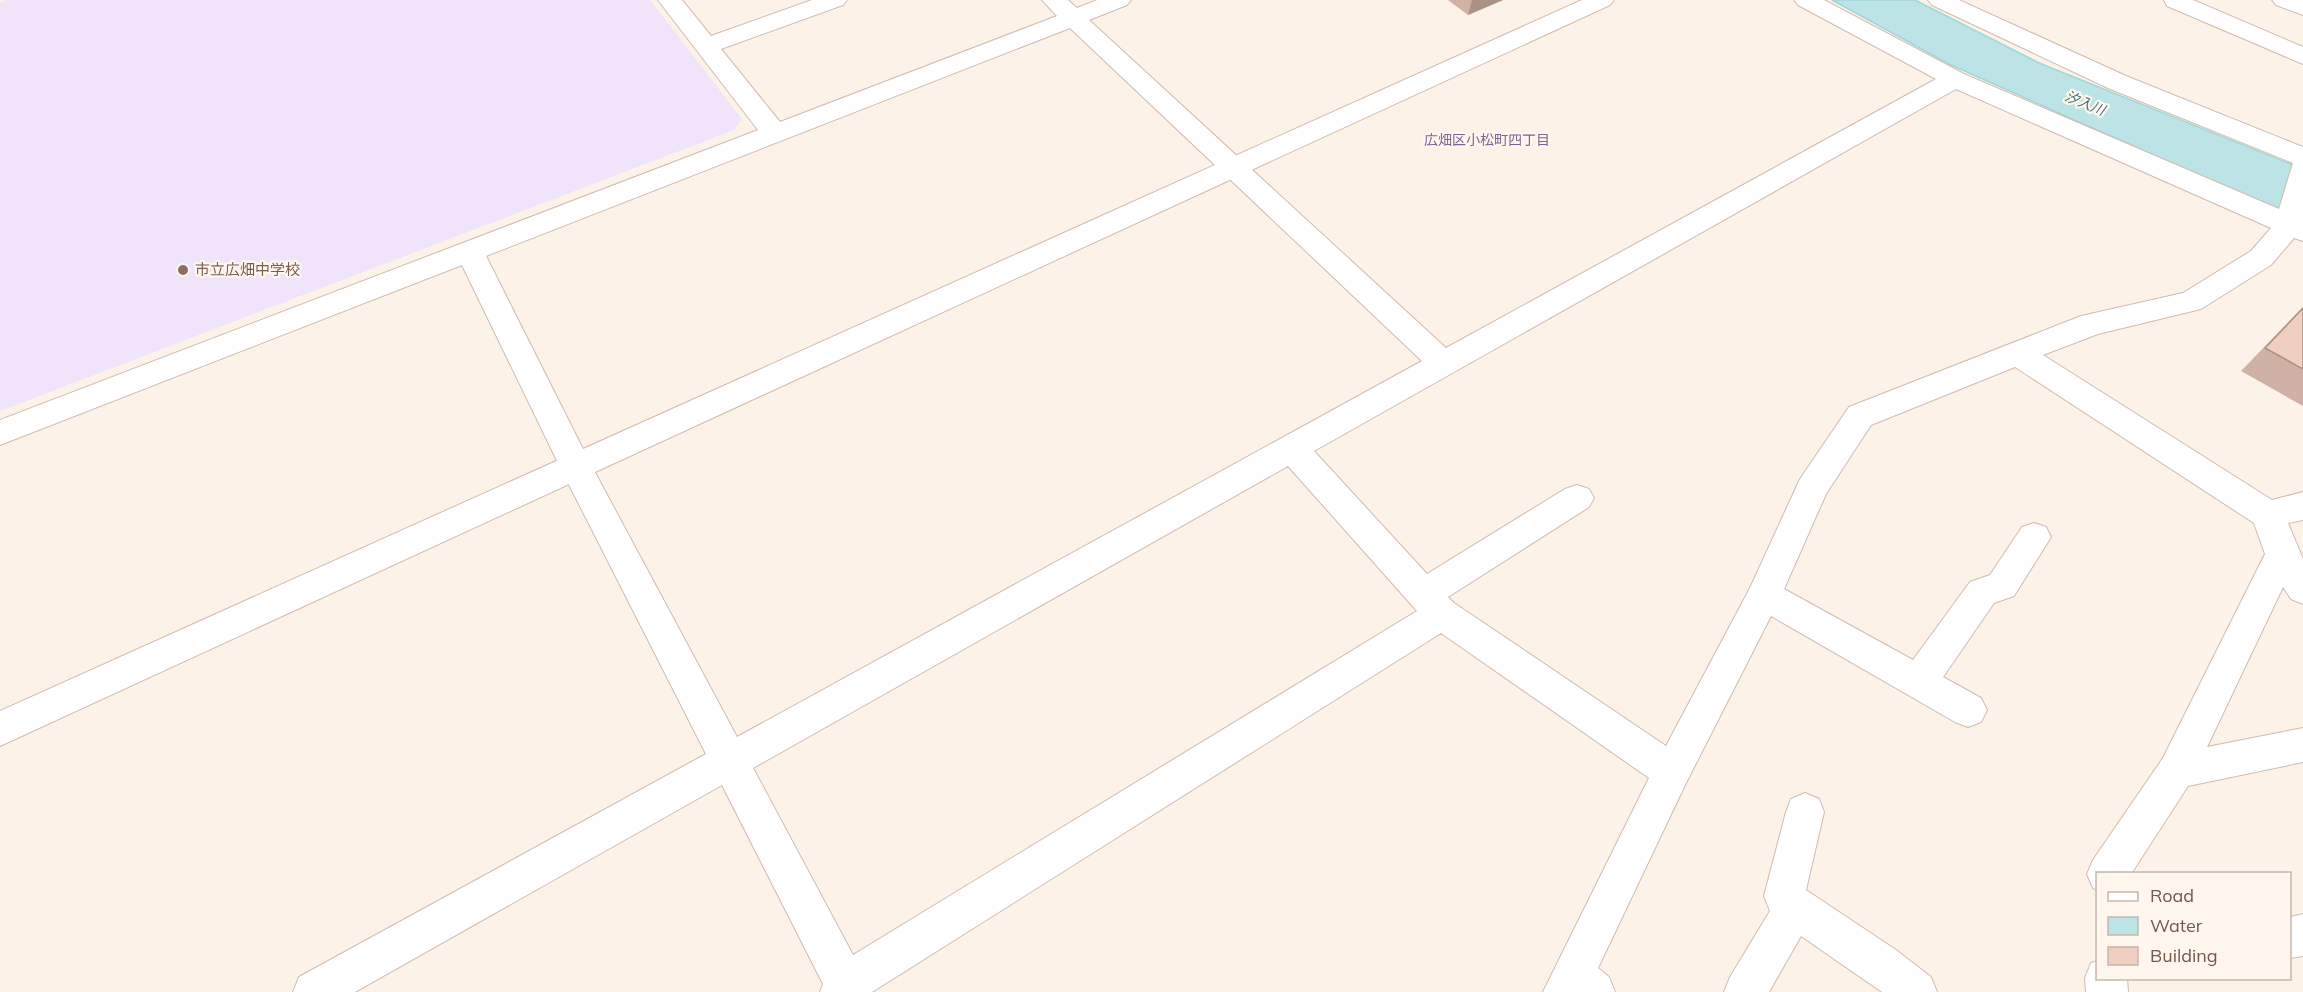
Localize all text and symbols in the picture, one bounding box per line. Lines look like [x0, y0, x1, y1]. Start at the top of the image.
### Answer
water label: 汐入川 [2062, 87, 2110, 120]
district label: 広畑区小松町四丁目 [1424, 131, 1550, 149]
place label: 市立広畑中学校 [195, 260, 300, 279]
marker: 市立広畑中学校 [176, 263, 190, 277]
legend [2096, 872, 2291, 980]
text: Road [2150, 884, 2194, 907]
text: Water [2150, 914, 2203, 937]
text: Building [2150, 944, 2218, 967]

